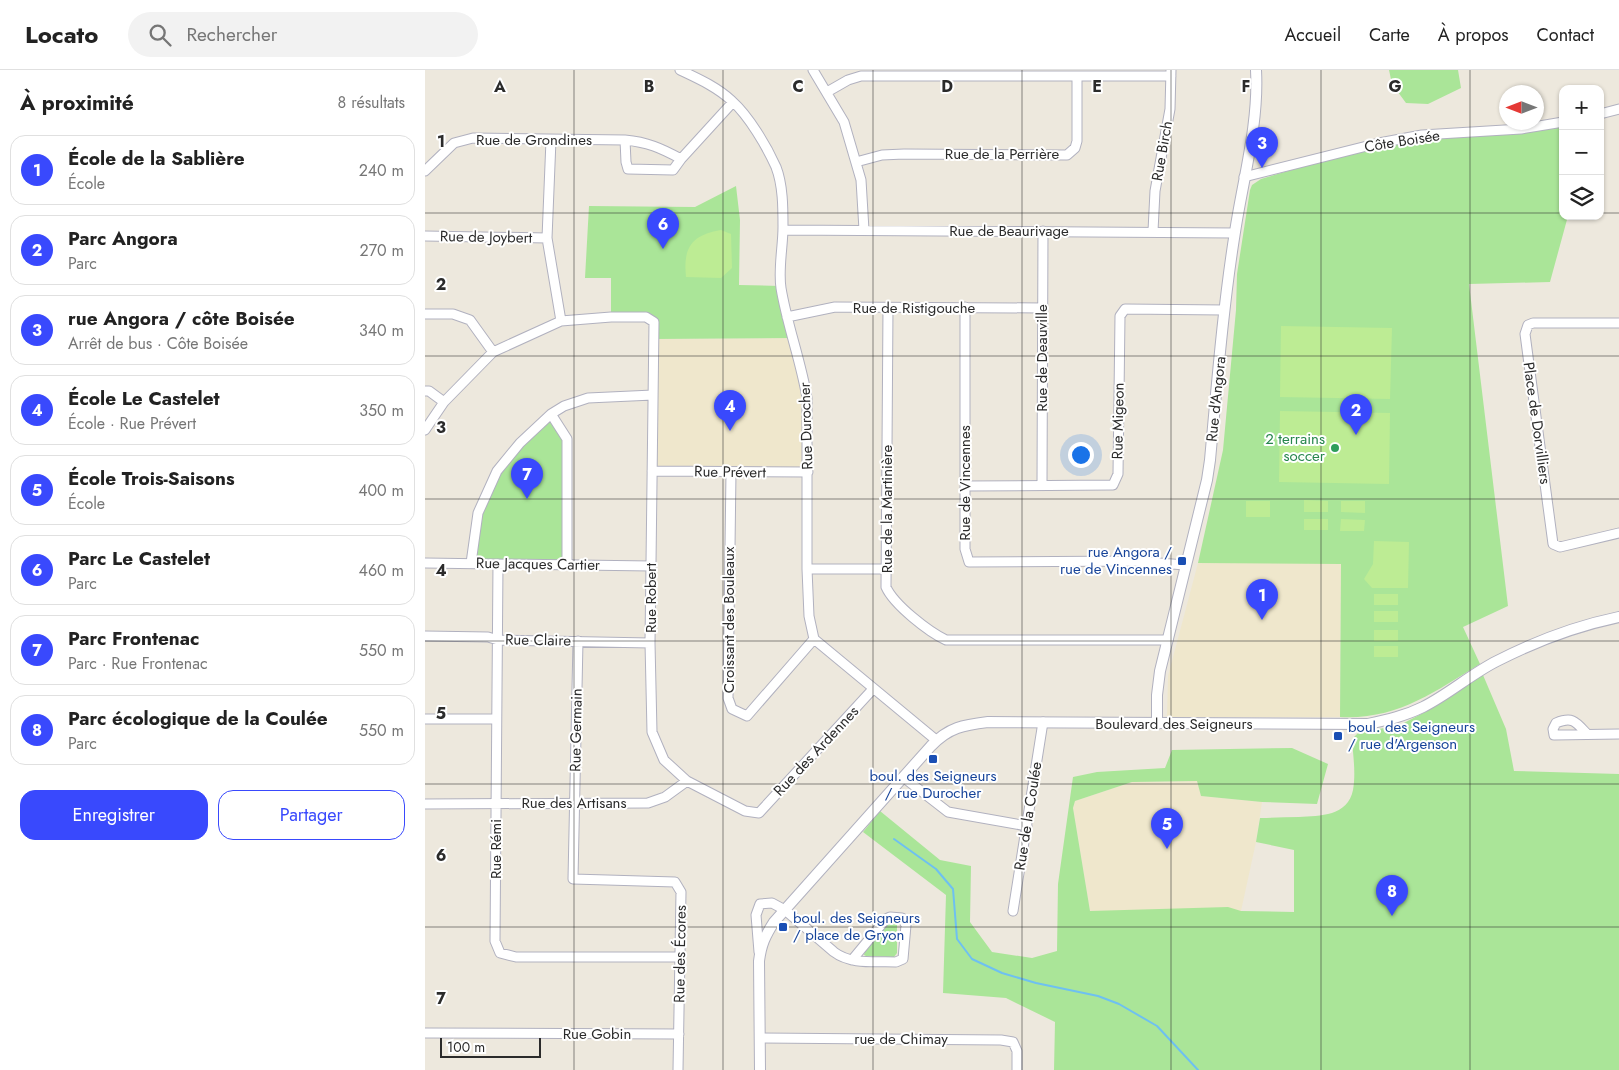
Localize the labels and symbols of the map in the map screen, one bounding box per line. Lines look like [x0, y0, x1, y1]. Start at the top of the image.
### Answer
text: A [493, 75, 506, 98]
text: B [644, 75, 654, 98]
text: C [792, 75, 804, 98]
text: D [941, 75, 953, 98]
text: E [1092, 75, 1102, 98]
text: F [1242, 75, 1250, 98]
text: G [1388, 75, 1402, 98]
north arrow [1499, 85, 1544, 130]
street label: Rue Birch [1146, 119, 1178, 183]
street label: Côte Boisée [1363, 124, 1442, 158]
pin: 3 [1246, 127, 1278, 168]
street label: Rue de Grondines [476, 129, 592, 151]
text: 1 [437, 130, 445, 153]
street label: Rue de la Perrière [945, 143, 1060, 165]
pin: 6 [647, 208, 679, 249]
street label: Rue de Beaurivage [949, 220, 1069, 242]
street label: Rue de Joybert [440, 225, 533, 249]
text: 2 [436, 273, 446, 296]
street label: Rue de Ristigouche [853, 297, 976, 319]
street label: Rue de Deauville [1031, 304, 1053, 412]
street label: Rue d'Angora [1201, 355, 1231, 443]
street label: Place de Dorvilliers [1518, 360, 1556, 486]
street label: Rue Durocher [793, 381, 819, 470]
street label: Rue Migeon [1106, 382, 1130, 460]
pin: 4 [714, 390, 746, 431]
pin: 2 [1340, 394, 1372, 435]
text: 3 [436, 416, 446, 439]
street label: Rue de Vincennes [954, 425, 976, 541]
place label: 2 terrains soccer [1265, 428, 1326, 467]
your location [1068, 442, 1094, 468]
marker: 2 terrains soccer [1329, 442, 1341, 454]
street label: Rue de la Martinière [876, 444, 898, 573]
pin: 7 [511, 458, 543, 499]
street label: Rue Prévert [694, 460, 767, 484]
place label: rue Angora / rue de Vincennes [1060, 541, 1172, 580]
street label: Croissant des Bouleaux [718, 546, 740, 693]
street label: Rue Jacques Cartier [476, 552, 601, 576]
marker: rue Angora / rue de Vincennes [1176, 555, 1188, 567]
text: 4 [435, 559, 447, 582]
street label: Rue Robert [640, 563, 662, 633]
pin: 1 [1246, 579, 1278, 620]
street label: Rue Claire [505, 628, 571, 652]
street label: Rue Germain [564, 688, 588, 772]
street label: Rue des Ardennes [768, 701, 864, 801]
text: 5 [436, 702, 446, 725]
street label: Boulevard des Seigneurs [1095, 713, 1253, 735]
place label: boul. des Seigneurs / rue d'Argenson [1348, 716, 1475, 755]
marker: boul. des Seigneurs / rue d'Argenson [1332, 730, 1344, 742]
marker: boul. des Seigneurs / rue Durocher [927, 753, 939, 765]
street label: Rue de la Coulée [1009, 760, 1047, 872]
place label: boul. des Seigneurs / rue Durocher [870, 765, 996, 804]
street label: Rue des Artisans [521, 792, 627, 814]
pin: 5 [1151, 808, 1183, 849]
street label: Rue Rémi [485, 819, 507, 879]
text: 6 [436, 844, 446, 867]
pin: 8 [1376, 875, 1408, 916]
street label: Rue des Écores [668, 905, 692, 1003]
place label: boul. des Seigneurs / place de Gryon [793, 907, 920, 946]
marker: boul. des Seigneurs / place de Gryon [777, 921, 789, 933]
text: 7 [436, 987, 446, 1010]
street label: Rue Gobin [563, 1023, 631, 1045]
street label: rue de Chimay [854, 1028, 948, 1050]
scale bar [440, 1035, 541, 1058]

